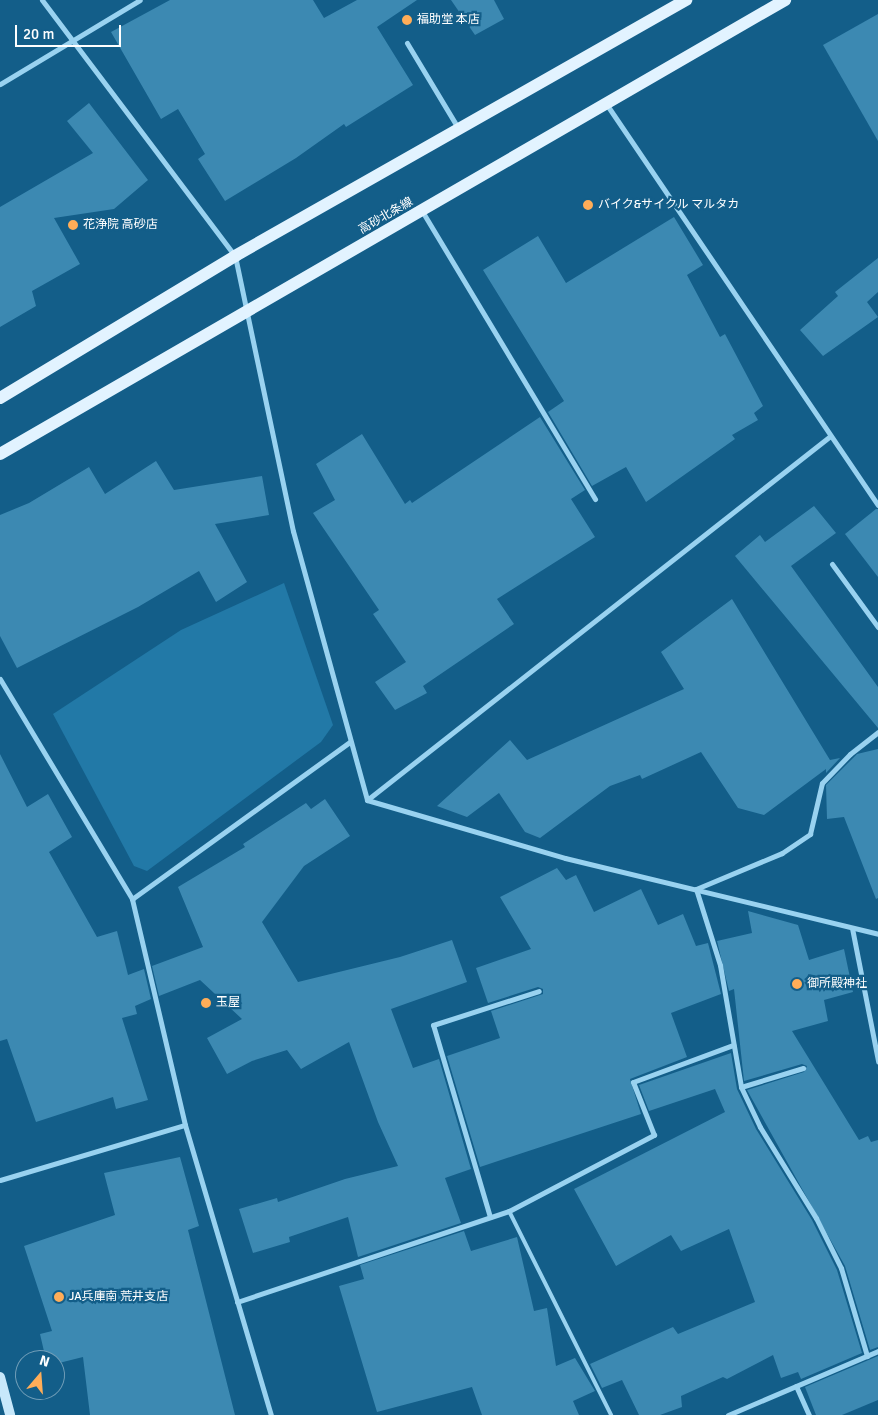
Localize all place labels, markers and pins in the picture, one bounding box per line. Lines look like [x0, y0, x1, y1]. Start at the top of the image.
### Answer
place label: 福助堂 本店 [417, 13, 480, 27]
marker: 福助堂 本店 [401, 14, 413, 26]
place label: バイク&サイクル マルタカ [598, 198, 740, 212]
marker: バイク&サイクル マルタカ [582, 199, 594, 211]
place label: 花浄院 高砂店 [83, 218, 158, 232]
marker: 花浄院 高砂店 [67, 219, 79, 231]
place label: 御所殿神社 [807, 977, 867, 991]
marker: 御所殿神社 [791, 978, 803, 990]
place label: 玉屋 [216, 996, 240, 1010]
marker: 玉屋 [200, 997, 212, 1009]
place label: JA兵庫南 荒井支店 [69, 1290, 168, 1304]
marker: JA兵庫南 荒井支店 [53, 1291, 65, 1303]

